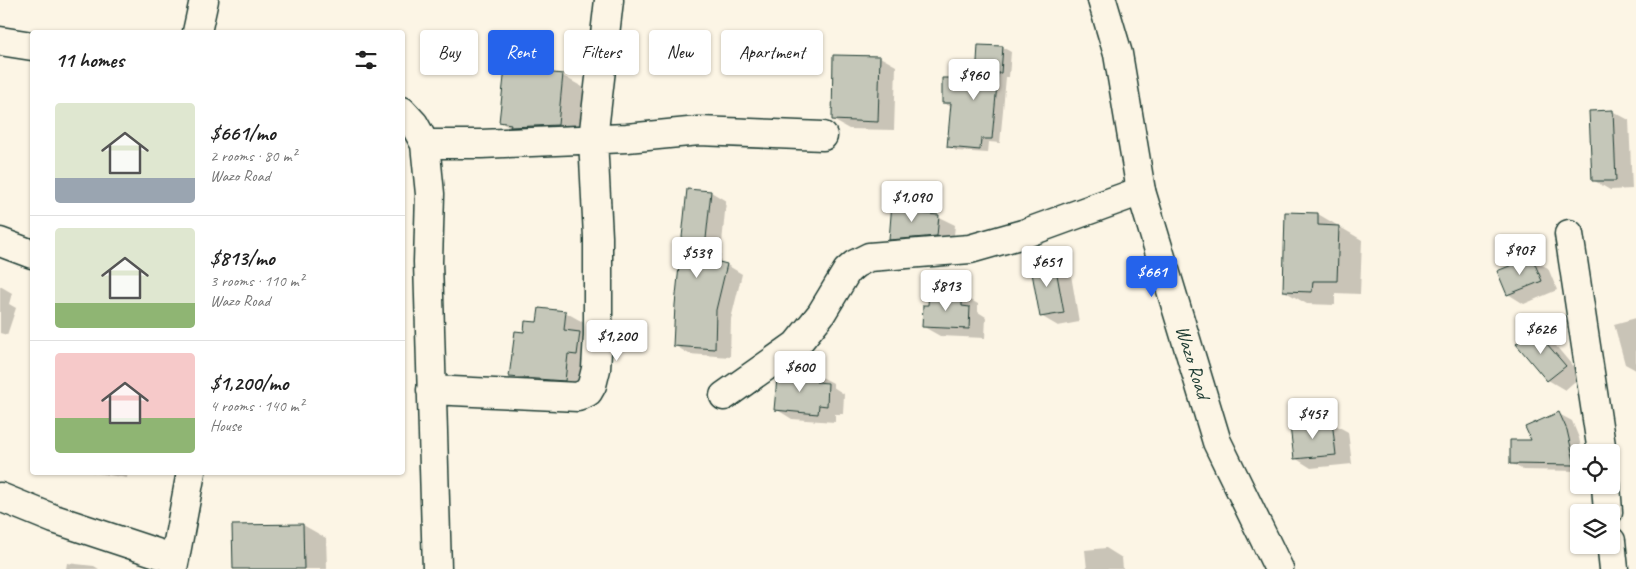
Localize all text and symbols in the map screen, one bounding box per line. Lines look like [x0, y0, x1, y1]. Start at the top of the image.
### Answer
chip: Buy [420, 30, 478, 75]
chip: Rent [488, 30, 554, 75]
chip: Filters [564, 30, 639, 75]
chip: New [649, 30, 711, 75]
chip: Apartment [721, 30, 823, 75]
icon: filters [352, 46, 380, 74]
text: 11 homes [55, 47, 124, 73]
pin: $960 [944, 58, 1004, 101]
text: $960 [960, 65, 988, 85]
text: $661/mo [210, 120, 276, 146]
icon: home [95, 123, 155, 183]
text: 2 rooms · 80 m² [210, 146, 296, 166]
text: Wazo Road [210, 166, 270, 186]
pin: $1,090 [871, 180, 953, 223]
text: $1,090 [893, 187, 931, 207]
pin: $907 [1490, 234, 1550, 276]
pin: $539 [667, 236, 727, 279]
text: $907 [1506, 240, 1534, 260]
text: $539 [683, 243, 711, 263]
text: $813/mo [210, 245, 275, 271]
pin: $651 [1017, 246, 1077, 288]
icon: home [95, 248, 155, 308]
text: $651 [1033, 252, 1061, 272]
pin: $661 [1122, 256, 1182, 298]
text: $661 [1137, 262, 1167, 282]
pin: $813 [916, 270, 976, 312]
text: 3 rooms · 110 m² [210, 271, 304, 291]
text: $813 [932, 276, 960, 296]
text: Wazo Road [210, 291, 270, 311]
pin: $626 [1511, 312, 1571, 355]
text: $626 [1526, 319, 1556, 339]
pin: $1,200 [576, 320, 658, 362]
street label: Wazo Road [1170, 322, 1217, 404]
text: $1,200 [597, 326, 637, 346]
pin: $600 [770, 350, 830, 393]
text: $600 [785, 357, 815, 377]
text: $1,200/mo [210, 370, 288, 396]
icon: home [95, 373, 155, 433]
text: 4 rooms · 140 m² [210, 396, 304, 416]
pin: $457 [1283, 398, 1343, 440]
text: $457 [1299, 404, 1327, 424]
text: House [210, 416, 241, 436]
map controls [1570, 444, 1620, 554]
button: locate [1570, 444, 1620, 494]
button: layers [1570, 504, 1620, 554]

